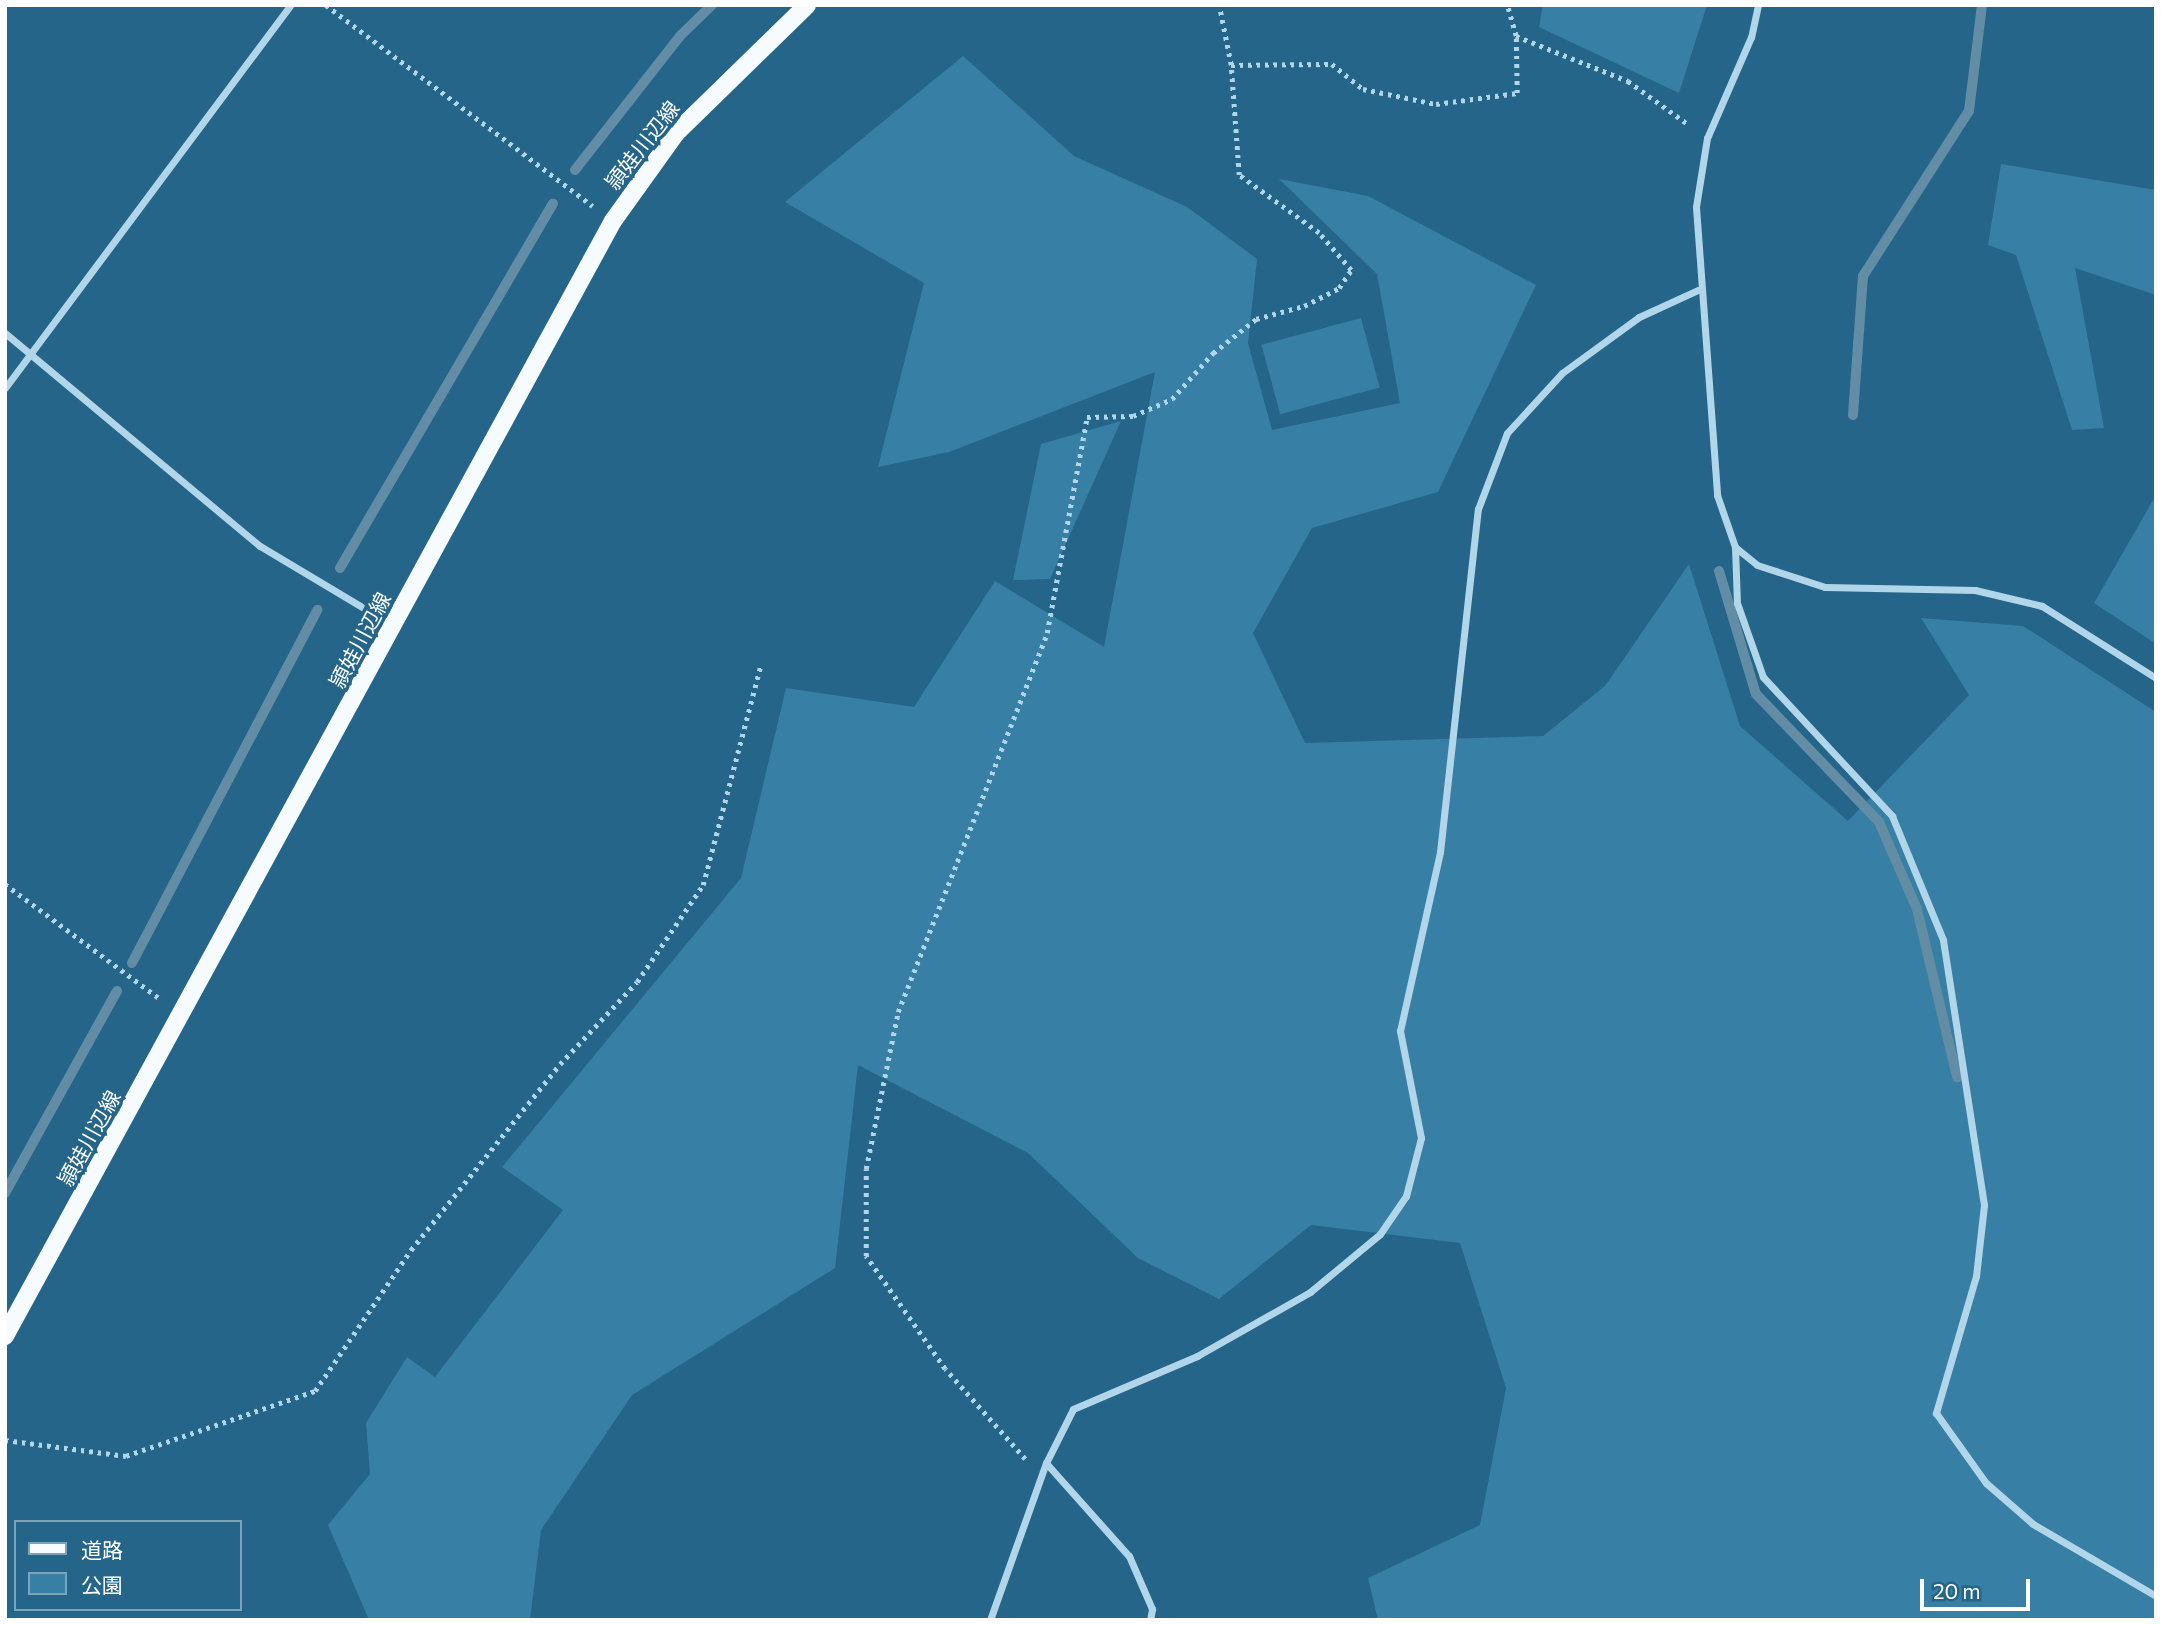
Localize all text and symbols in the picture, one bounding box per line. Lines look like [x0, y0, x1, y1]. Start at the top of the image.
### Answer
street label: 頴娃川辺線 [600, 96, 684, 194]
street label: 頴娃川辺線 [324, 588, 396, 692]
street label: 頴娃川辺線 [53, 1086, 125, 1190]
legend [14, 1520, 242, 1611]
text: 道路 [81, 1537, 123, 1562]
scale bar [1923, 1566, 2033, 1610]
text: 公園 [81, 1572, 123, 1597]
text: 20 m [1933, 1578, 1981, 1603]

